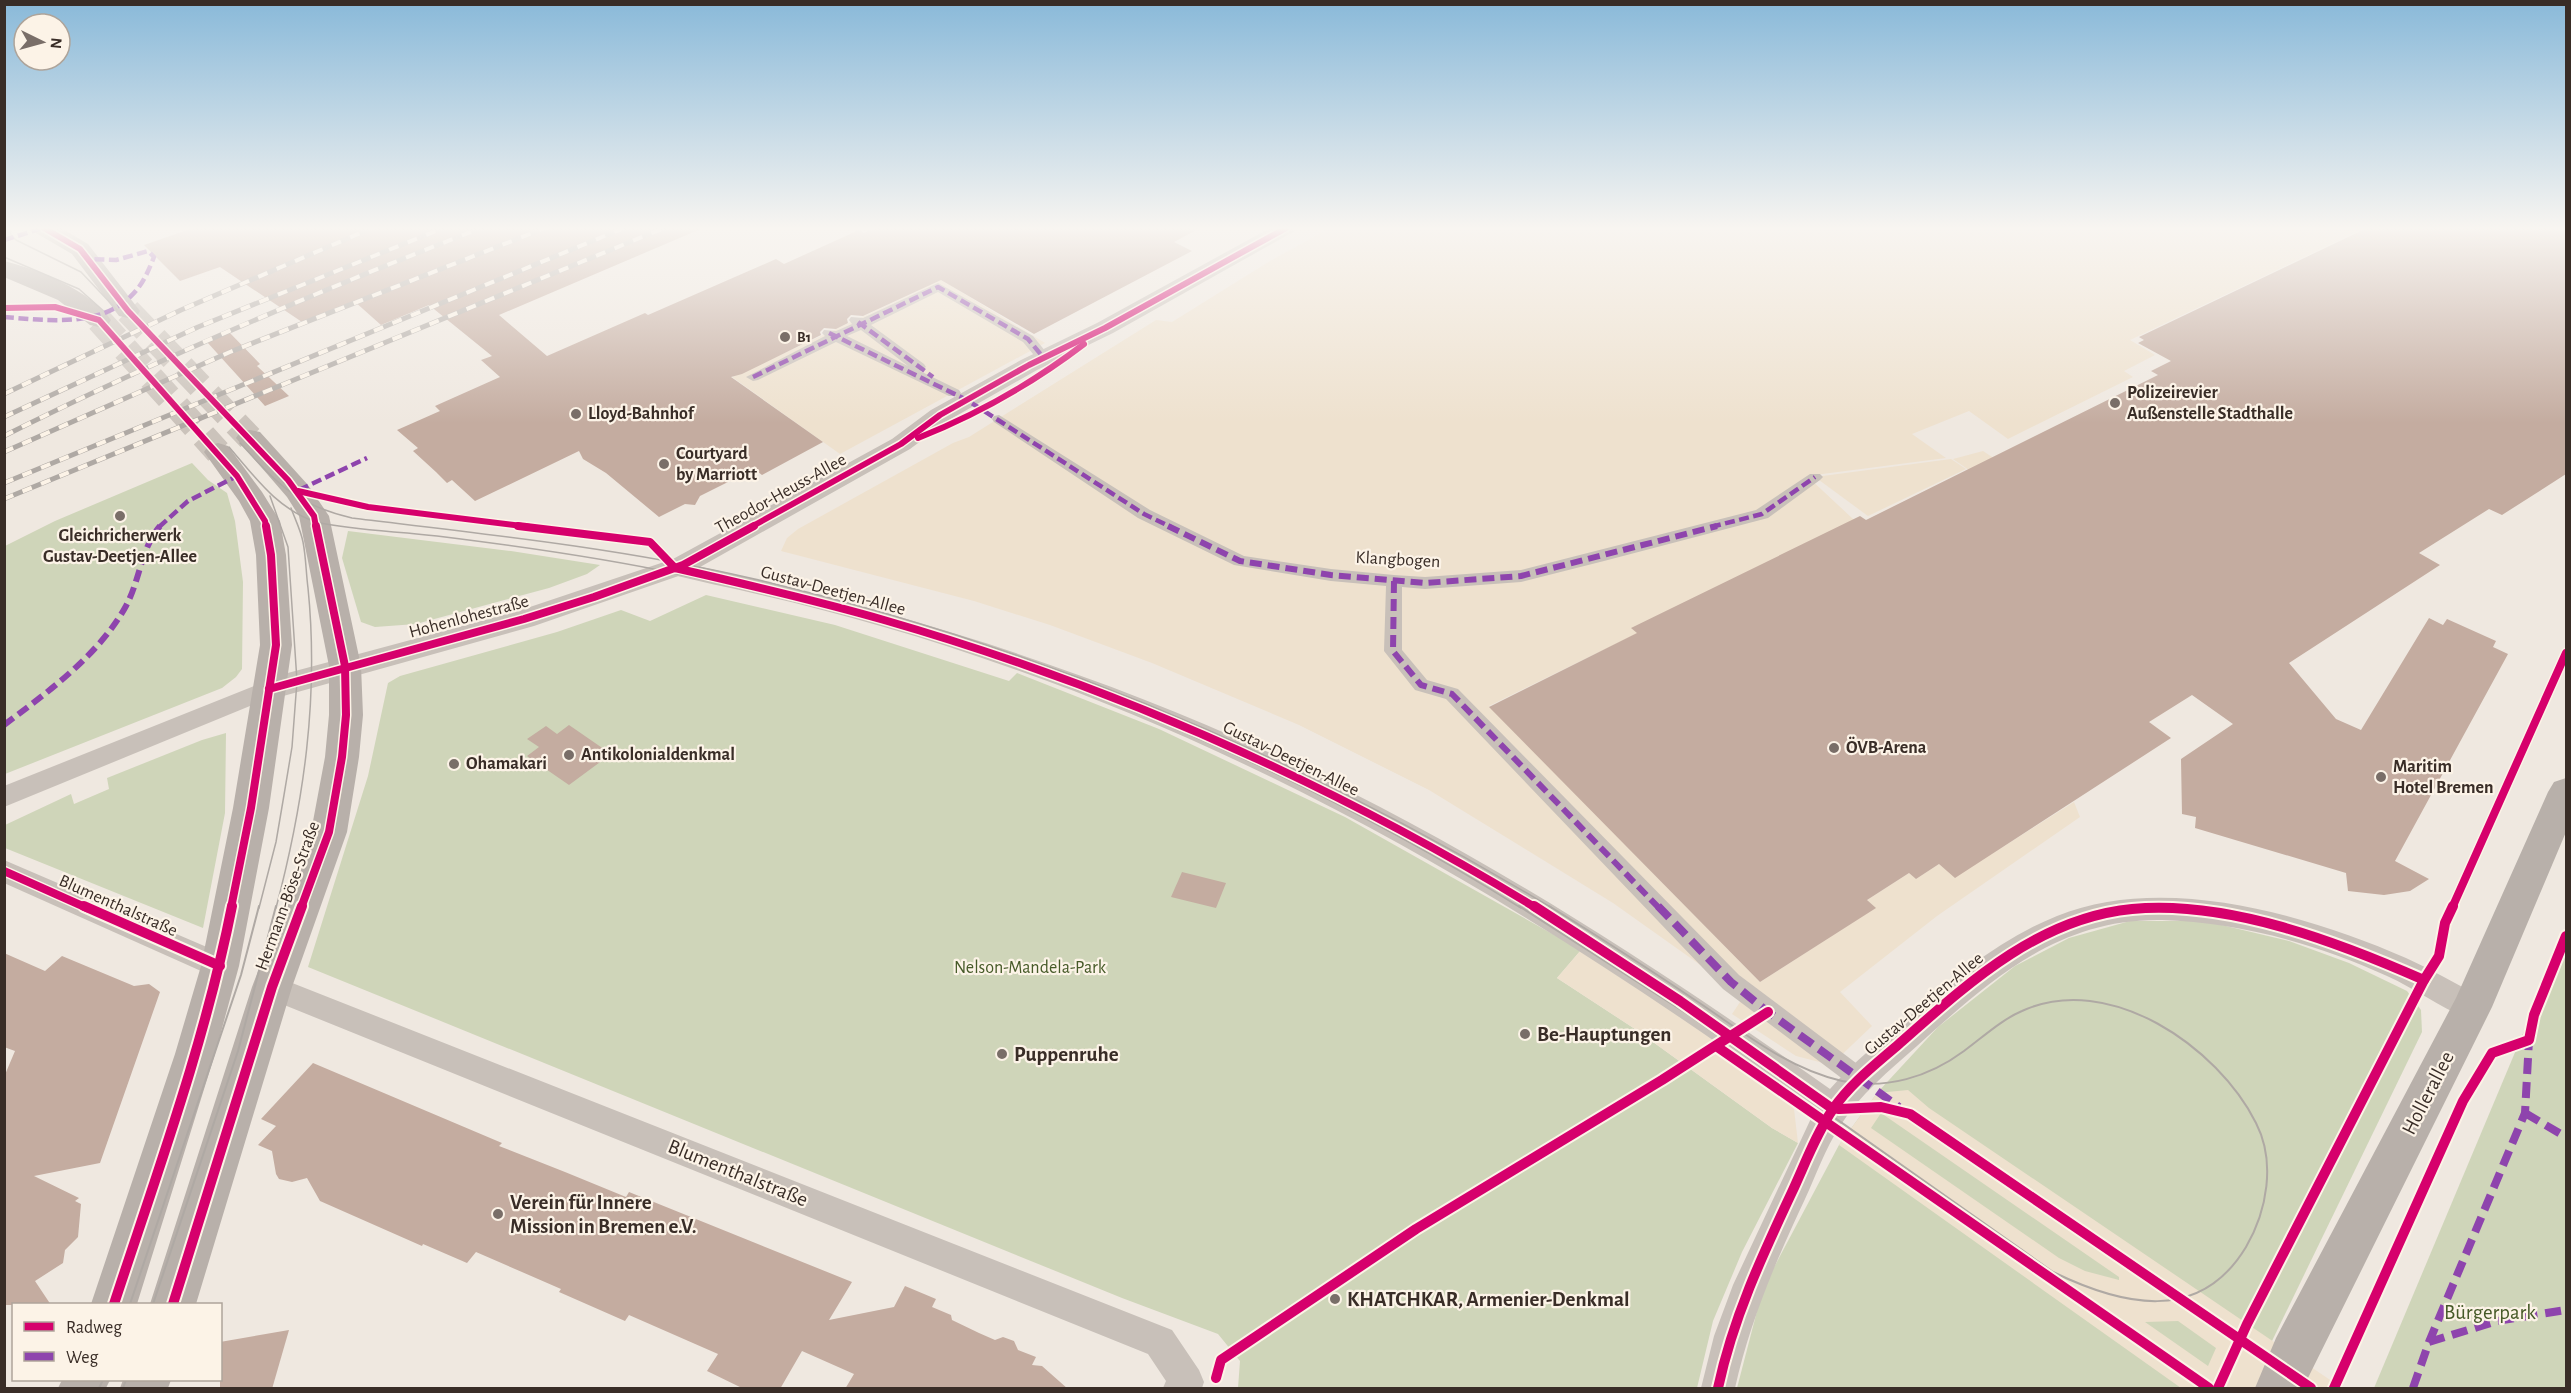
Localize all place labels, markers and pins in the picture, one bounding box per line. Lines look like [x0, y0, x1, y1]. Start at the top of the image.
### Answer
marker: B1 [778, 330, 792, 344]
place label: B1 [797, 330, 811, 345]
place label: Polizeirevier Außenstelle Stadthalle [2127, 384, 2293, 423]
marker: Polizeirevier Außenstelle Stadthalle [2108, 396, 2122, 410]
place label: Lloyd-Bahnhof [588, 405, 696, 423]
marker: Lloyd-Bahnhof [569, 407, 583, 421]
place label: Courtyard by Marriott [676, 445, 757, 484]
marker: Courtyard by Marriott [657, 457, 671, 471]
marker: Gleichricherwerk Gustav-Deetjen-Allee [113, 509, 127, 523]
place label: Gleichricherwerk Gustav-Deetjen-Allee [43, 527, 197, 566]
place label: ÖVB-Arena [1846, 736, 1927, 757]
marker: ÖVB-Arena [1827, 741, 1841, 755]
place label: Antikolonialdenkmal [581, 746, 735, 764]
marker: Antikolonialdenkmal [562, 748, 576, 762]
place label: Ohamakari [466, 755, 547, 773]
marker: Ohamakari [447, 757, 461, 771]
place label: Maritim Hotel Bremen [2393, 758, 2494, 797]
marker: Maritim Hotel Bremen [2374, 770, 2388, 784]
place label: Be-Hauptungen [1537, 1024, 1671, 1045]
marker: Be-Hauptungen [1518, 1027, 1532, 1041]
place label: Puppenruhe [1014, 1044, 1119, 1065]
marker: Puppenruhe [995, 1047, 1009, 1061]
place label: Verein für Innere Mission in Bremen e.V. [510, 1192, 697, 1237]
marker: Verein für Innere Mission in Bremen e.V. [491, 1207, 505, 1221]
place label: KHATCHKAR, Armenier-Denkmal [1347, 1289, 1630, 1310]
marker: KHATCHKAR, Armenier-Denkmal [1328, 1292, 1342, 1306]

